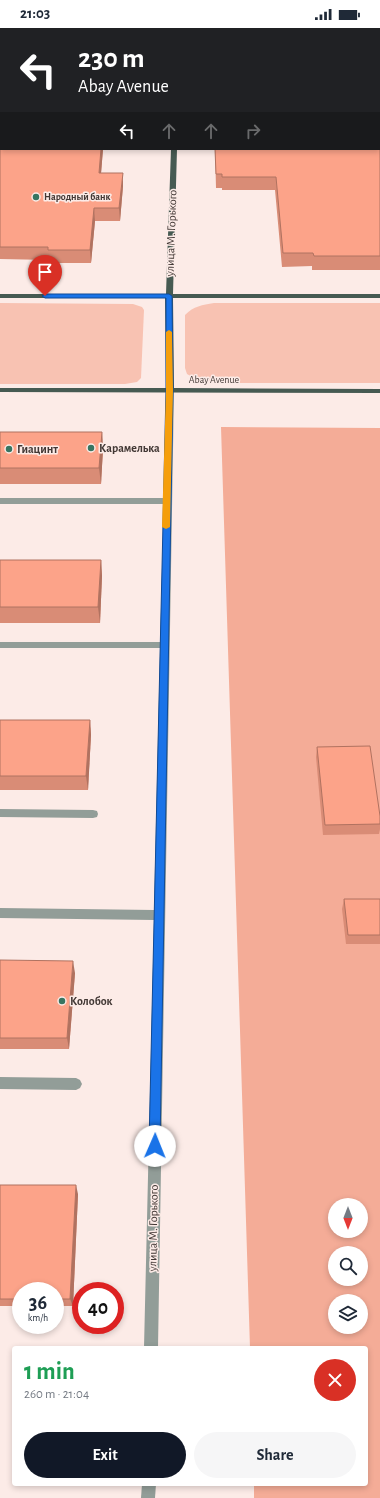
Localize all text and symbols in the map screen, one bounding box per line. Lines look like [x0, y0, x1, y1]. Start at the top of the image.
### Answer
text: 21:03 [20, 6, 50, 21]
icon: left [12, 44, 64, 96]
text: 230 m [78, 45, 145, 73]
text: Abay Avenue [78, 78, 169, 96]
icon: left [116, 120, 138, 142]
icon: ahead [158, 120, 180, 142]
icon: ahead [200, 120, 222, 142]
icon: right [242, 120, 264, 142]
street label: улица М. Горького [163, 189, 180, 278]
marker: Народный банк [31, 192, 41, 202]
place label: Народный банк [44, 192, 110, 202]
pin [28, 255, 62, 296]
icon: arrive [34, 261, 56, 283]
street label: Abay Avenue [189, 375, 240, 385]
place label: Карамелька [99, 442, 160, 454]
place label: Гиацинт [17, 443, 58, 455]
marker: Карамелька [86, 443, 96, 453]
marker: Гиацинт [4, 444, 14, 454]
place label: Колобок [70, 995, 113, 1007]
marker: Колобок [57, 996, 67, 1006]
position arrow [134, 1125, 176, 1167]
street label: улица М. Горького [146, 1184, 161, 1272]
north arrow [328, 1198, 368, 1238]
map controls [328, 1198, 368, 1334]
button: search [328, 1246, 368, 1286]
speed limit sign: 40 [72, 1282, 124, 1334]
text: 36 [29, 1293, 47, 1313]
button: layers [328, 1294, 368, 1334]
text: km/h [28, 1313, 48, 1323]
button: close [314, 1359, 356, 1401]
text: 1 min [24, 1360, 75, 1384]
text: 260 m · 21:04 [24, 1388, 89, 1401]
button: Exit [24, 1432, 186, 1478]
button: Share [194, 1432, 356, 1478]

